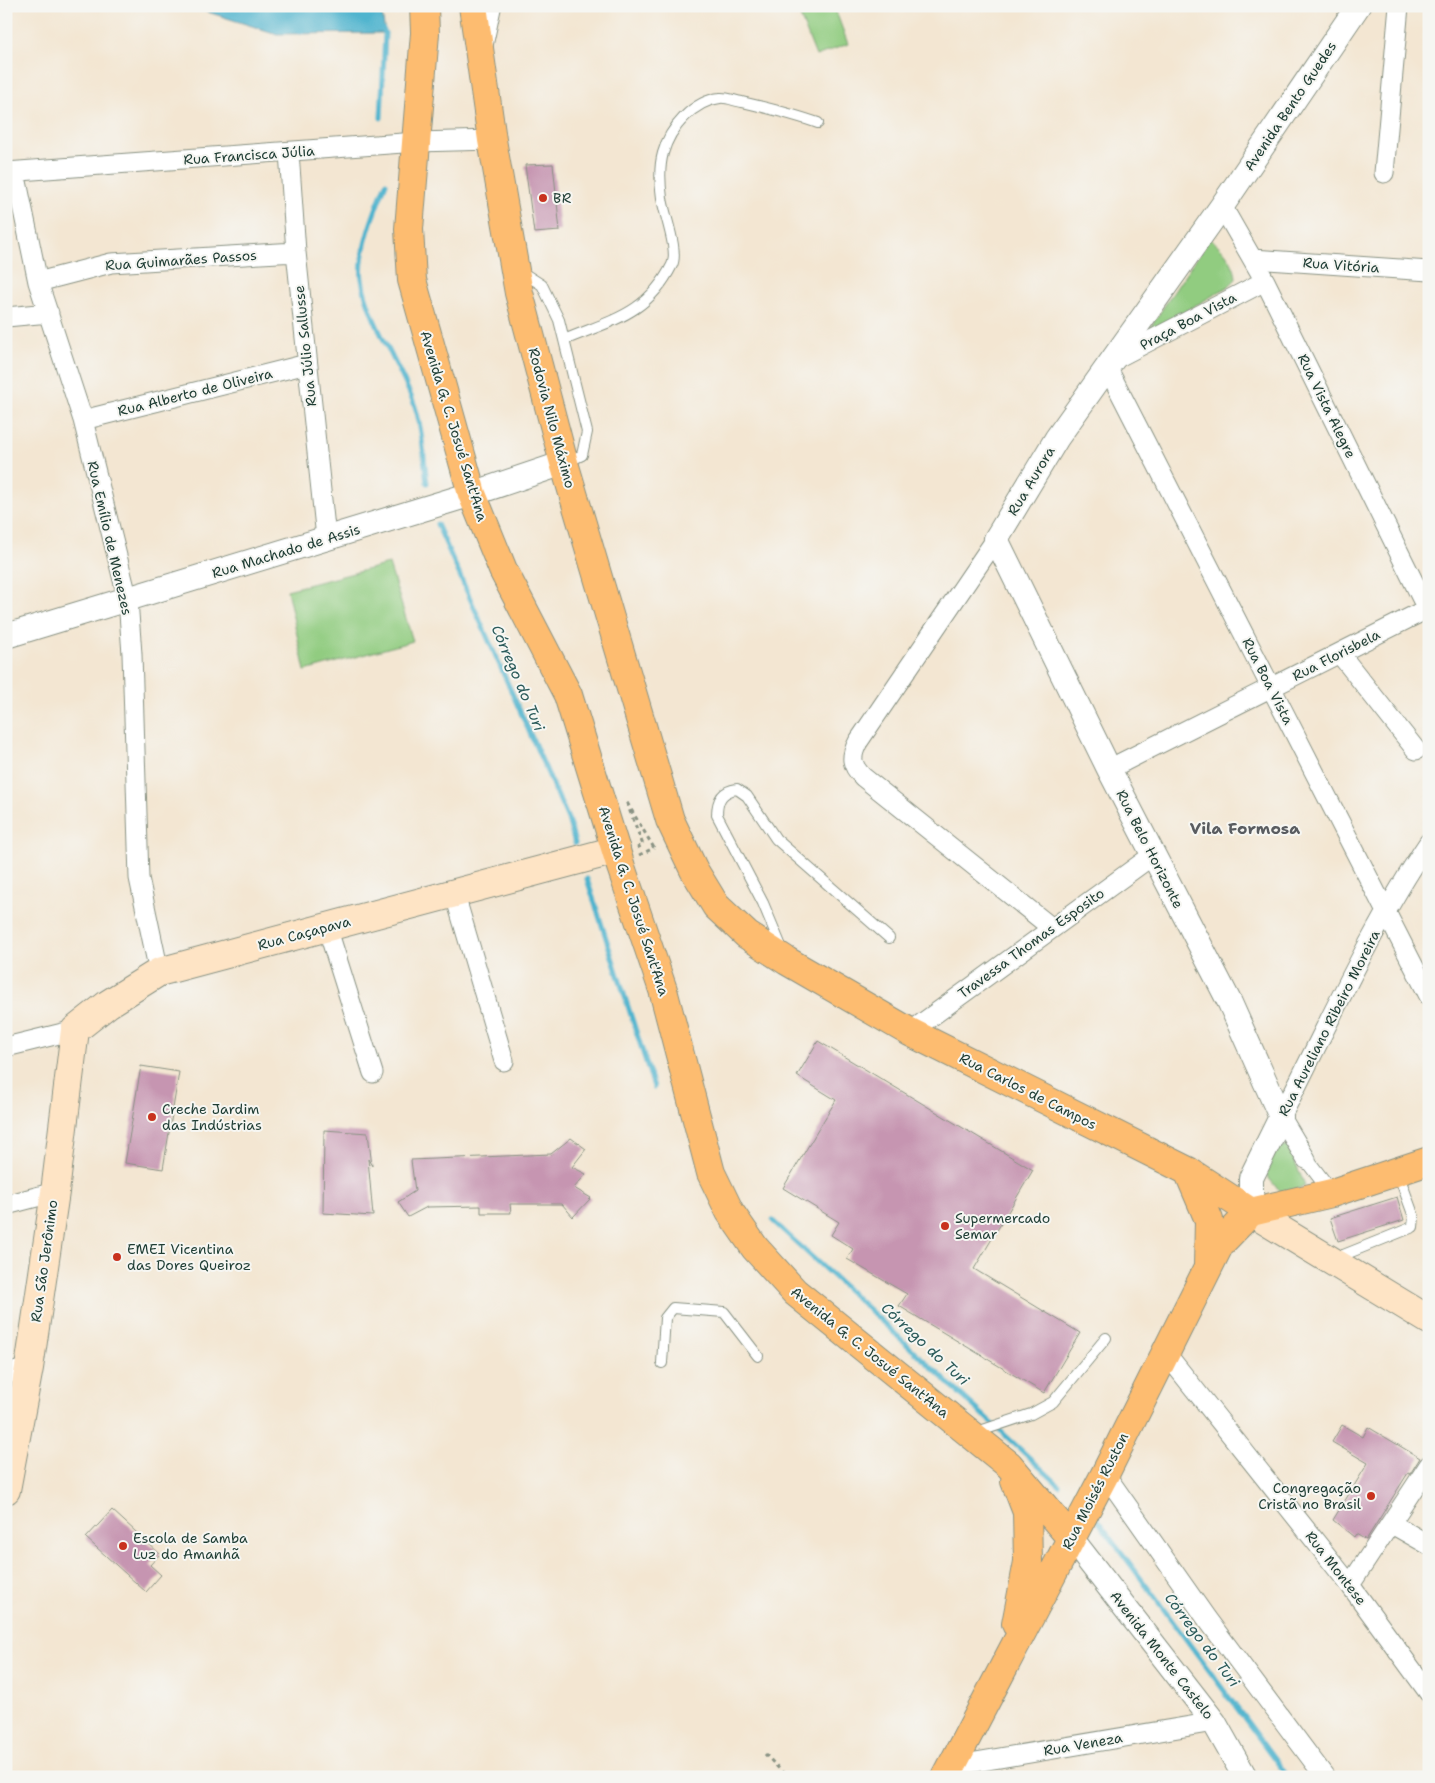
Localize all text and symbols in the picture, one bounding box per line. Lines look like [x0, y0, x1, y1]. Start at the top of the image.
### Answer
street label: Avenida Bento Guedes [1240, 38, 1340, 174]
street label: Rua Francisca Júlia [183, 141, 315, 169]
place label: BR [553, 189, 572, 207]
marker: BR [537, 192, 549, 204]
street label: Rua Guimarães Passos [104, 246, 258, 274]
street label: Rua Vitória [1302, 253, 1380, 277]
street label: Rua Júlio Sallusse [290, 284, 320, 408]
street label: Praça Boa Vista [1137, 288, 1240, 354]
street label: Avenida G. C. Josué Sant'Ana [416, 328, 492, 524]
street label: Rodovia Nilo Máximo [525, 346, 579, 490]
street label: Rua Vista Alegre [1294, 351, 1360, 461]
street label: Rua Alberto de Oliveira [116, 364, 275, 420]
street label: Rua Aurora [1003, 443, 1059, 519]
street label: Rua Emílio de Menezes [83, 459, 137, 617]
street label: Rua Machado de Assis [210, 520, 362, 582]
water label: Córrego do Turi [487, 622, 550, 735]
street label: Rua Florisbela [1289, 625, 1383, 685]
street label: Rua Boa Vista [1238, 635, 1298, 728]
street label: Rua Belo Horizonte [1112, 787, 1188, 911]
street label: Avenida G. C. Josué Sant'Ana [595, 804, 673, 998]
district label: Vila Formosa [1190, 818, 1300, 839]
street label: Travessa Thomas Esposito [954, 884, 1108, 1002]
street label: Rua Caçapava [256, 912, 353, 954]
street label: Rua Aureliano Ribeiro Moreira [1274, 927, 1384, 1119]
street label: Rua Carlos de Campos [956, 1049, 1100, 1133]
place label: Creche Jardim das Indústrias [162, 1100, 262, 1134]
marker: Creche Jardim das Indústrias [146, 1111, 158, 1123]
street label: Rua São Jerônimo [27, 1199, 61, 1323]
place label: Supermercado Semar [955, 1209, 1050, 1243]
marker: Supermercado Semar [939, 1220, 951, 1232]
place label: EMEI Vicentina das Dores Queiroz [127, 1240, 251, 1274]
marker: EMEI Vicentina das Dores Queiroz [111, 1251, 123, 1263]
street label: Avenida G. C. Josué Sant'Ana [787, 1283, 953, 1422]
water label: Córrego do Turi [877, 1298, 974, 1390]
street label: Rua Moisés Ruston [1058, 1429, 1132, 1553]
place label: Congregação Cristã no Brasil [1258, 1479, 1362, 1513]
marker: Congregação Cristã no Brasil [1365, 1490, 1377, 1502]
street label: Rua Montese [1301, 1527, 1371, 1609]
place label: Escola de Samba Luz do Amanhã [133, 1529, 248, 1563]
marker: Escola de Samba Luz do Amanhã [117, 1540, 129, 1552]
street label: Avenida Monte Castelo [1106, 1587, 1218, 1723]
water label: Córrego do Turi [1160, 1589, 1245, 1692]
street label: Rua Veneza [1042, 1728, 1124, 1760]

